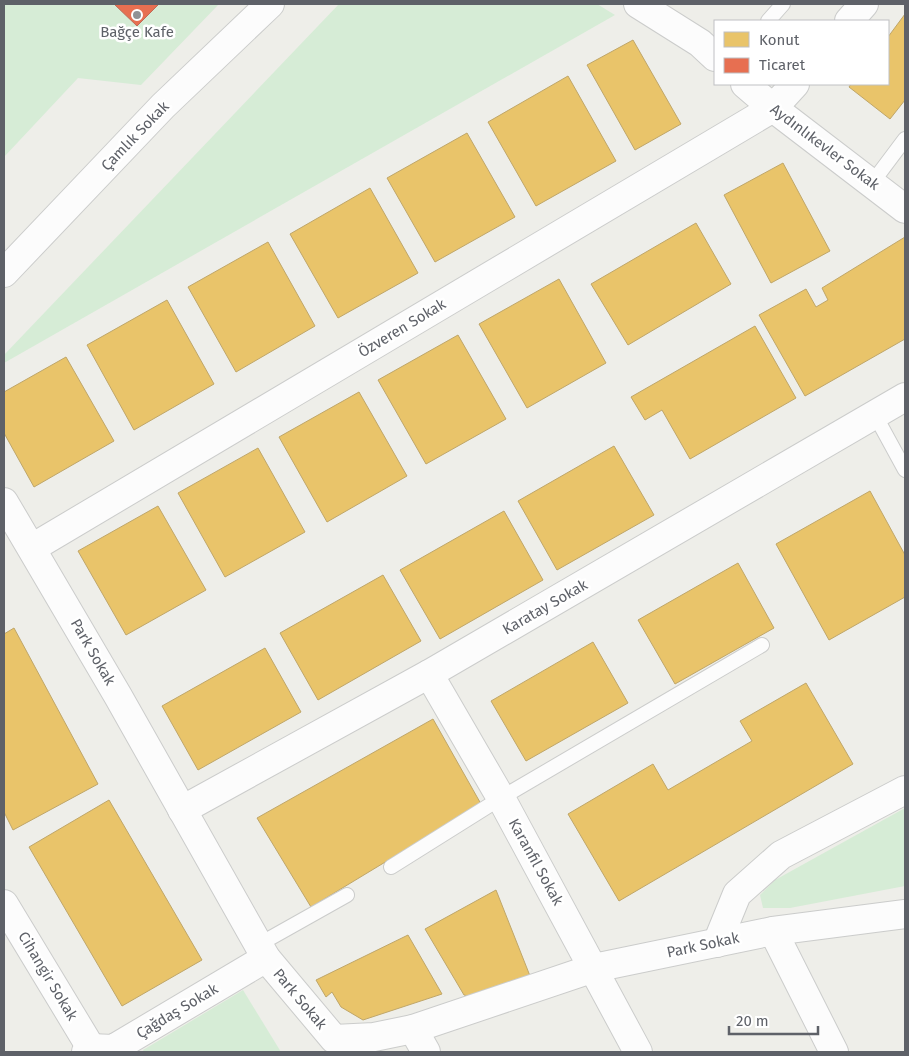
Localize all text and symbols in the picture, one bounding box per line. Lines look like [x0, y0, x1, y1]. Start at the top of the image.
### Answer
marker: Bağçe Kafe [131, 9, 143, 21]
legend [714, 20, 889, 85]
place label: Bağçe Kafe [100, 23, 174, 41]
text: Konut [759, 31, 800, 49]
text: Ticaret [759, 56, 806, 74]
street label: Çamlık Sokak [97, 97, 173, 175]
street label: Aydınlıkevler Sokak [767, 100, 883, 194]
street label: Özveren Sokak [355, 295, 449, 361]
street label: Karatay Sokak [499, 575, 591, 639]
street label: Park Sokak [67, 616, 119, 689]
street label: Karanfil Sokak [505, 816, 567, 909]
street label: Cihangir Sokak [14, 928, 82, 1024]
street label: Park Sokak [665, 928, 741, 961]
street label: Park Sokak [269, 965, 331, 1033]
street label: Çağdaş Sokak [133, 979, 221, 1042]
scale bar [729, 1004, 818, 1036]
text: 20 m [736, 1012, 769, 1030]

